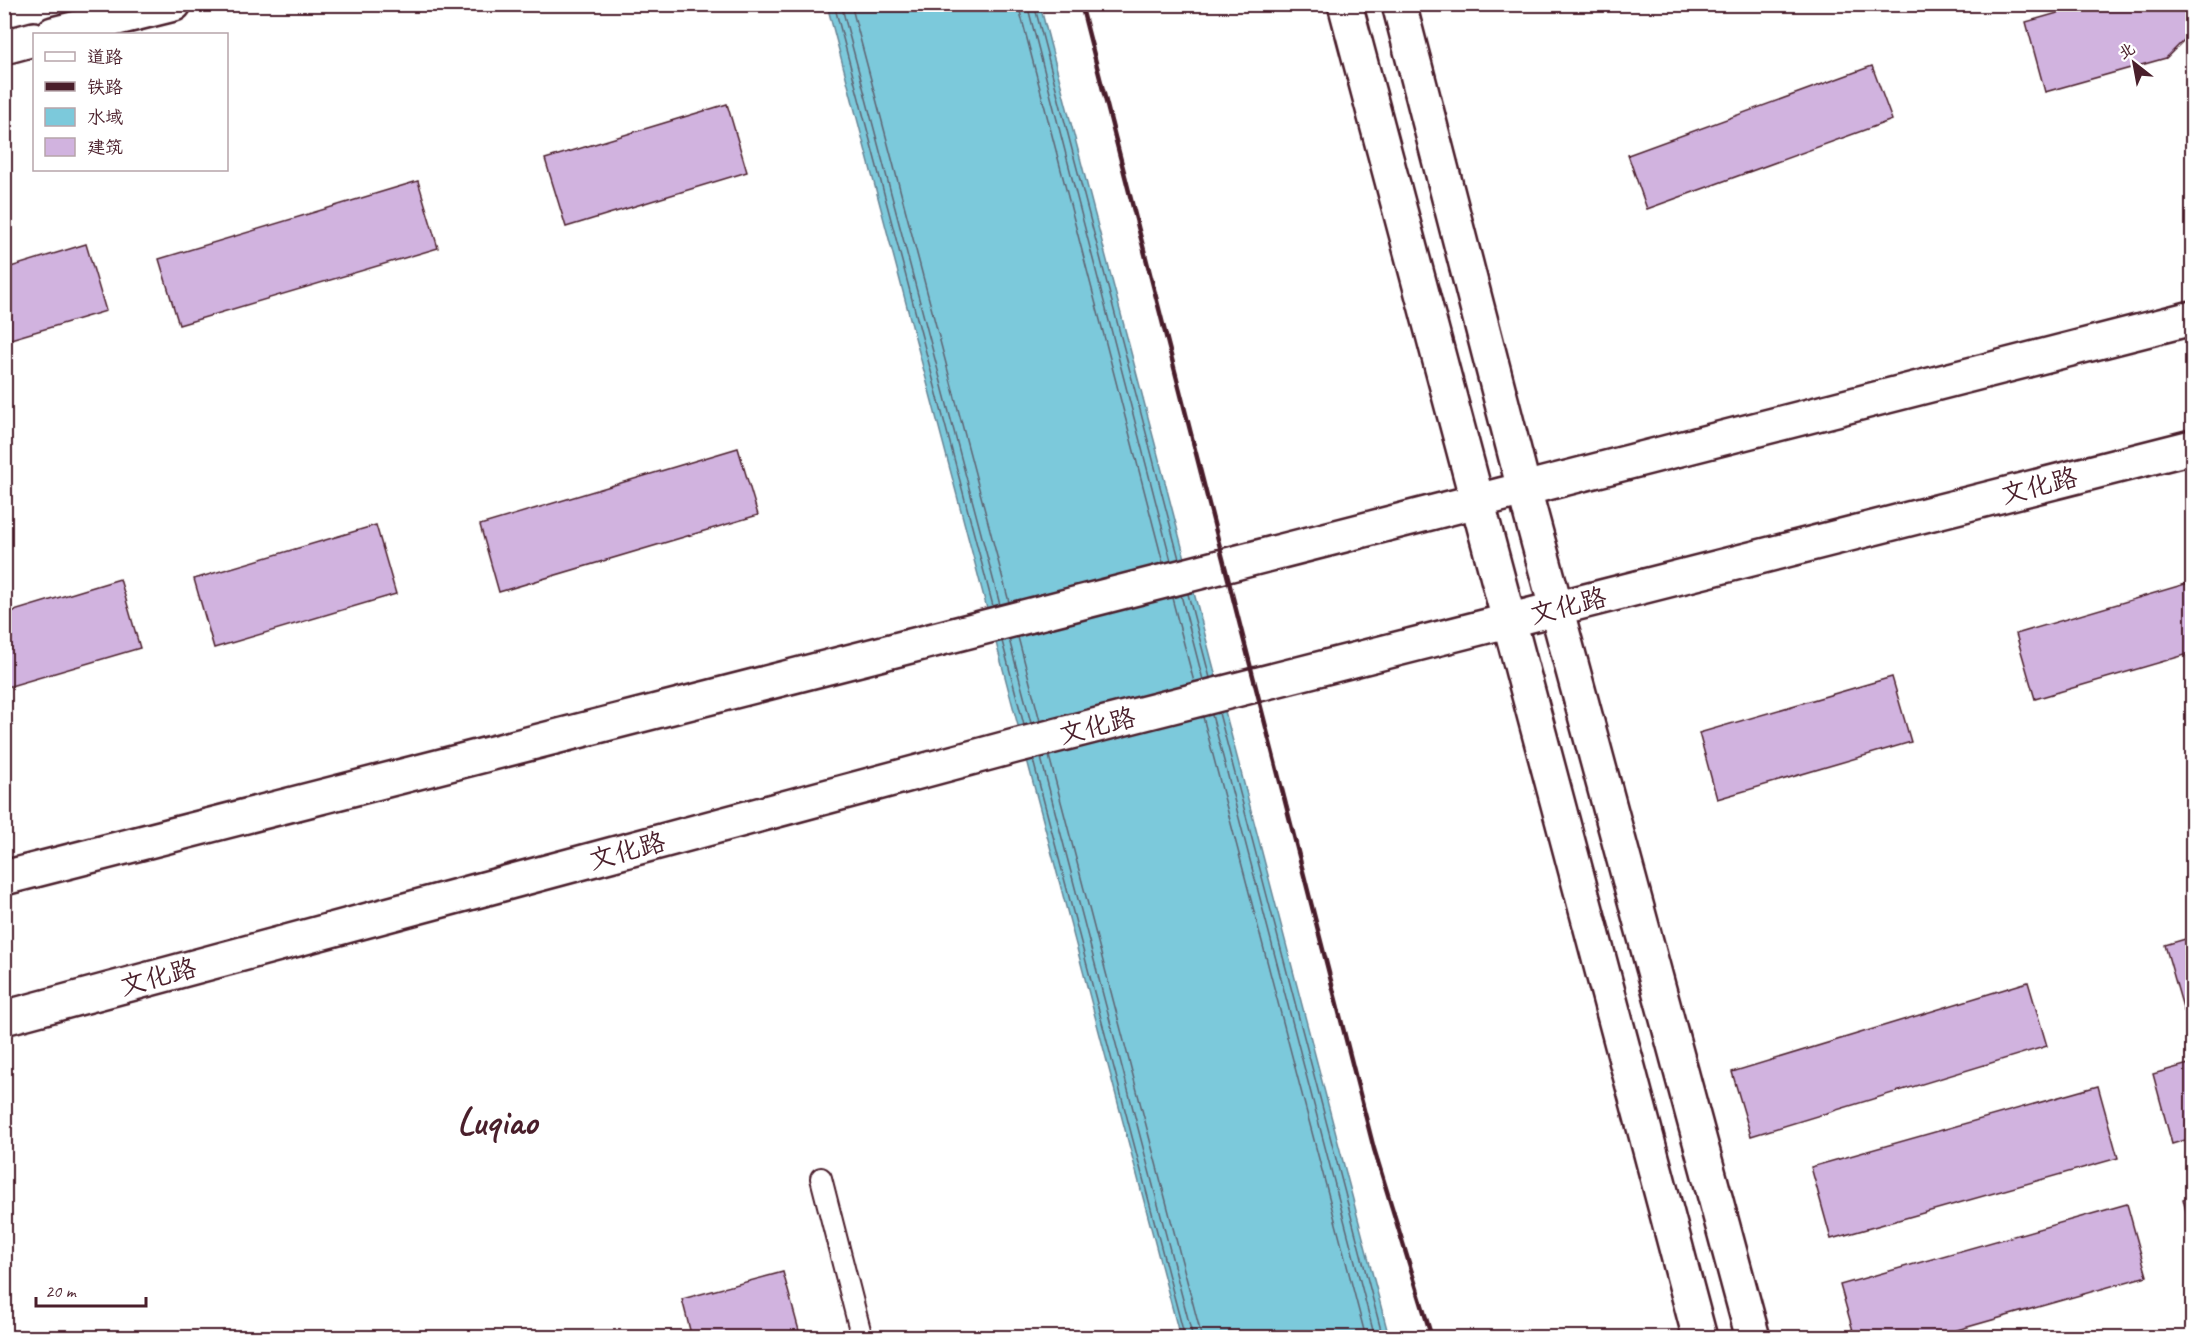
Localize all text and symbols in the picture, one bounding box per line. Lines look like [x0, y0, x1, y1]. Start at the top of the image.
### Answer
legend [33, 33, 228, 171]
north arrow [2104, 33, 2164, 93]
text: 北 [2115, 38, 2139, 64]
text: 道路 [87, 46, 123, 68]
text: 铁路 [87, 76, 123, 98]
text: 水域 [87, 106, 123, 128]
text: 建筑 [87, 136, 123, 158]
street label: 文化路 [1997, 461, 2081, 511]
street label: 文化路 [1526, 581, 1610, 631]
street label: 文化路 [1055, 701, 1139, 751]
street label: 文化路 [585, 825, 669, 877]
street label: 文化路 [116, 951, 200, 1003]
district label: Luqiao [457, 1098, 539, 1145]
scale bar [36, 1270, 146, 1308]
text: 20 m [45, 1280, 78, 1302]

